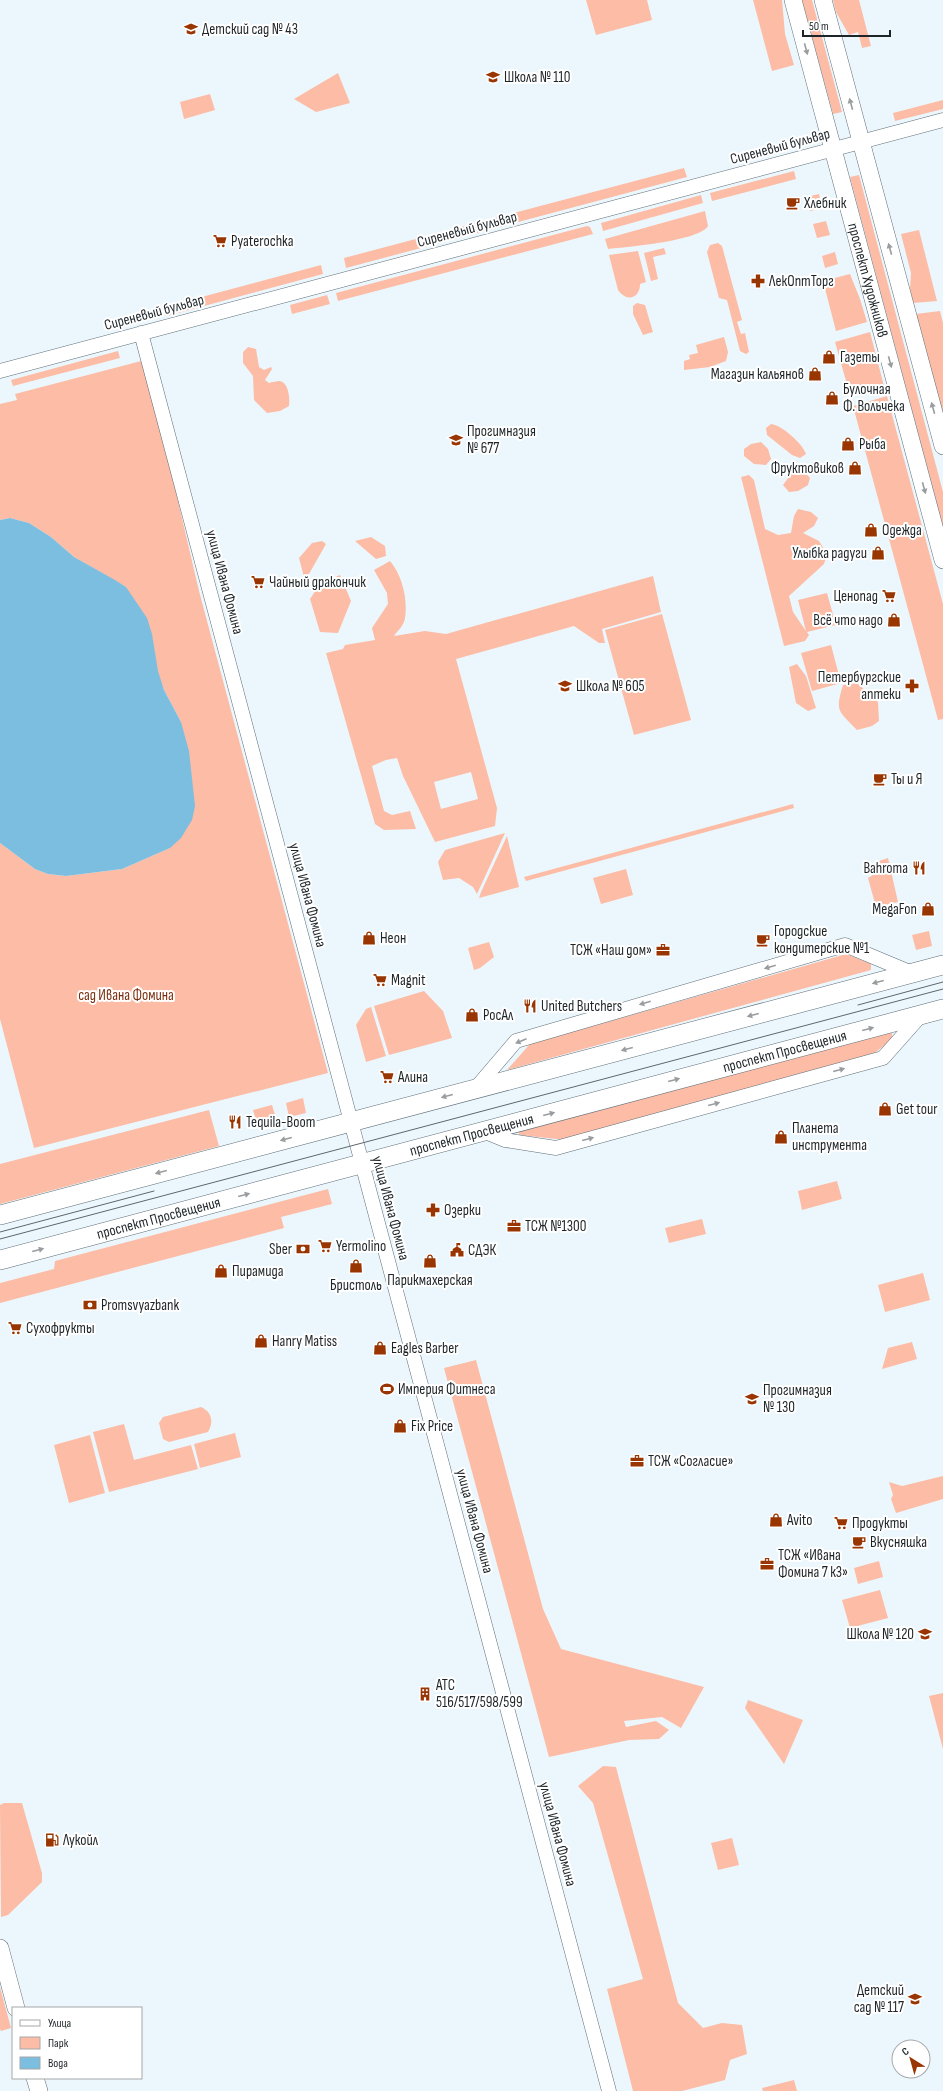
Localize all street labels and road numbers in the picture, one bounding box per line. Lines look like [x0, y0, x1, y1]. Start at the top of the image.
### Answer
street label: Сиреневый бульвар [728, 124, 832, 169]
street label: Сиреневый бульвар [415, 207, 519, 252]
street label: проспект Художников [843, 221, 892, 340]
street label: Сиреневый бульвар [102, 290, 206, 335]
street label: улица Ивана Фомина [201, 528, 248, 637]
street label: улица Ивана Фомина [284, 841, 331, 950]
street label: проспект Просвещения [721, 1026, 849, 1077]
street label: проспект Просвещения [408, 1109, 536, 1161]
street label: улица Ивана Фомина [367, 1154, 414, 1263]
street label: проспект Просвещения [95, 1193, 223, 1244]
street label: улица Ивана Фомина [451, 1467, 498, 1576]
street label: улица Ивана Фомина [534, 1780, 581, 1889]

